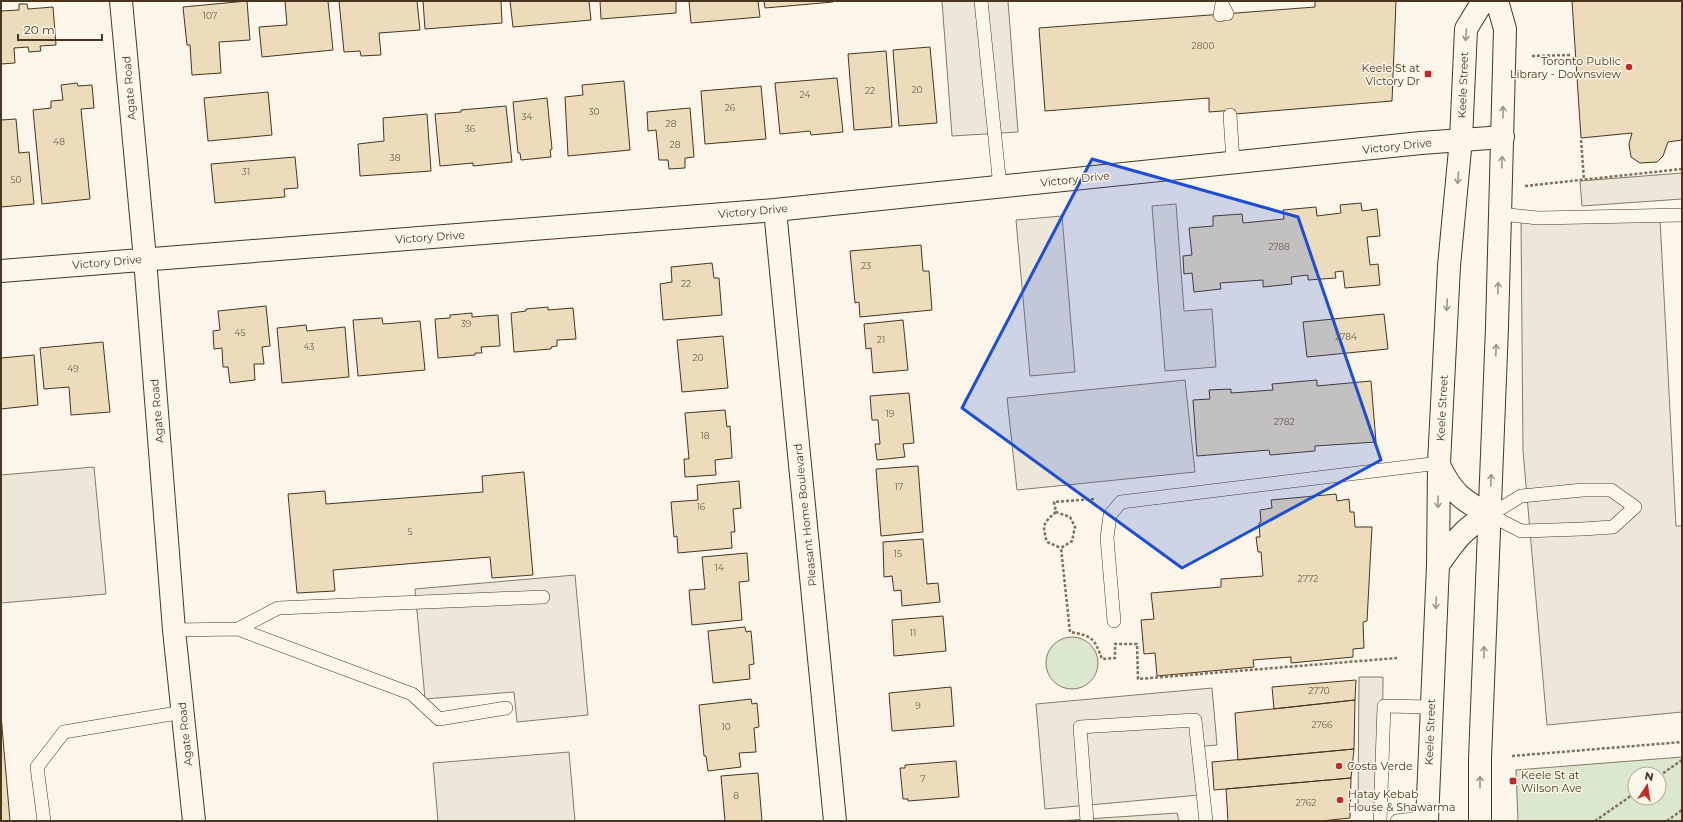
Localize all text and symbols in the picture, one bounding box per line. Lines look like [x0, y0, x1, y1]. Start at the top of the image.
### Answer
house number: 107 [203, 10, 217, 21]
scale bar [18, 16, 102, 42]
text: 20 m [24, 22, 55, 37]
one-way arrow [1462, 28, 1469, 41]
house number: 2800 [1192, 40, 1214, 51]
street label: Keele Street [1455, 51, 1471, 119]
place label: Toronto Public Library - Downsview [1510, 54, 1621, 81]
street label: Agate Road [119, 55, 139, 121]
place label: Keele St at Victory Dr [1362, 61, 1421, 88]
marker: Toronto Public Library - Downsview [1624, 62, 1634, 72]
marker: Keele St at Victory Dr [1423, 69, 1433, 79]
house number: 20 [911, 84, 923, 95]
house number: 22 [865, 85, 875, 96]
house number: 24 [800, 89, 810, 100]
house number: 26 [725, 102, 736, 113]
house number: 30 [588, 106, 600, 117]
one-way arrow [1499, 106, 1507, 119]
house number: 34 [521, 111, 533, 122]
house number: 28 [666, 118, 677, 129]
house number: 36 [465, 123, 476, 134]
street label: Victory Drive [1362, 135, 1433, 157]
house number: 48 [53, 136, 65, 147]
house number: 28 [670, 139, 681, 150]
house number: 38 [390, 152, 401, 163]
one-way arrow [1498, 156, 1506, 169]
house number: 31 [242, 166, 250, 177]
street label: Victory Drive [1040, 168, 1111, 190]
one-way arrow [1454, 171, 1461, 184]
house number: 50 [10, 174, 22, 185]
street label: Victory Drive [718, 201, 789, 221]
street label: Victory Drive [395, 228, 466, 246]
house number: 2788 [1268, 241, 1290, 252]
street label: Victory Drive [72, 252, 143, 272]
house number: 23 [861, 260, 871, 271]
house number: 22 [681, 278, 691, 289]
one-way arrow [1494, 282, 1502, 295]
one-way arrow [1444, 298, 1451, 311]
house number: 39 [461, 318, 472, 329]
house number: 45 [234, 327, 246, 338]
house number: 2784 [1335, 331, 1357, 342]
house number: 21 [877, 334, 885, 345]
house number: 43 [304, 341, 314, 352]
one-way arrow [1492, 344, 1500, 357]
house number: 20 [692, 352, 704, 363]
house number: 49 [67, 363, 79, 374]
street label: Keele Street [1433, 374, 1451, 442]
street label: Agate Road [147, 378, 167, 444]
house number: 19 [886, 408, 895, 419]
house number: 2782 [1273, 416, 1295, 427]
house number: 18 [701, 430, 710, 441]
street label: Pleasant Home Boulevard [791, 443, 819, 587]
one-way arrow [1487, 474, 1495, 487]
house number: 17 [895, 481, 903, 492]
one-way arrow [1434, 495, 1442, 508]
house number: 16 [697, 501, 706, 512]
house number: 5 [407, 526, 413, 537]
house number: 15 [894, 548, 902, 559]
house number: 14 [714, 562, 724, 573]
house number: 2772 [1298, 573, 1318, 584]
one-way arrow [1433, 596, 1440, 609]
house number: 11 [910, 627, 916, 638]
one-way arrow [1481, 646, 1488, 659]
house number: 2770 [1308, 685, 1330, 696]
street label: Keele Street [1422, 698, 1438, 766]
house number: 9 [915, 700, 921, 711]
street label: Agate Road [175, 701, 195, 767]
house number: 2766 [1311, 719, 1333, 730]
house number: 10 [721, 721, 731, 732]
place label: Costa Verde [1347, 759, 1413, 773]
marker: Costa Verde [1334, 761, 1344, 771]
north arrow [1627, 766, 1667, 806]
place label: Keele St at Wilson Ave [1521, 768, 1582, 795]
text: N [1643, 768, 1655, 784]
house number: 7 [920, 773, 926, 784]
one-way arrow [1476, 776, 1484, 789]
marker: Keele St at Wilson Ave [1508, 776, 1518, 786]
place label: Hatay Kebab House & Shawarma [1348, 787, 1455, 814]
house number: 8 [733, 790, 739, 801]
marker: Hatay Kebab House & Shawarma [1335, 795, 1345, 805]
house number: 2762 [1296, 797, 1316, 808]

